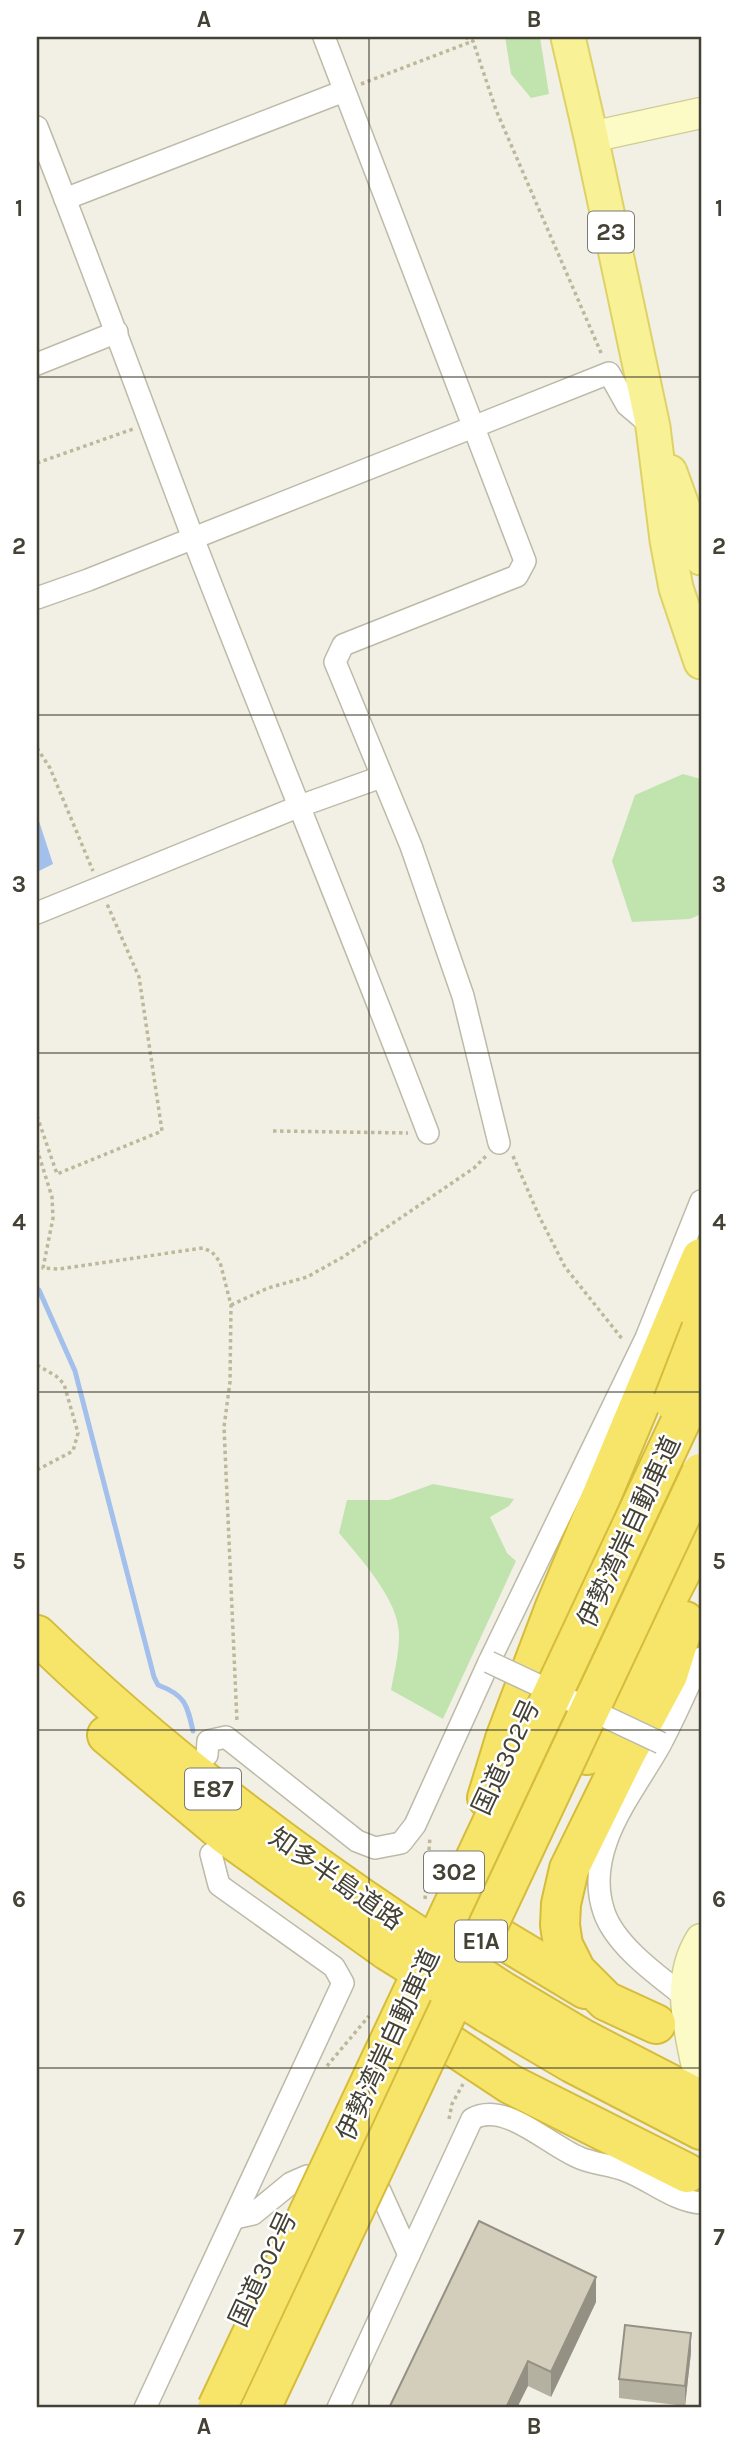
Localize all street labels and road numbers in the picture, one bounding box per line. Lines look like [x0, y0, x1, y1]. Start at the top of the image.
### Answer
road number: 23 [588, 212, 634, 253]
street label: 伊勢湾岸自動車道 [571, 1431, 687, 1633]
street label: 国道302号 [466, 1694, 546, 1820]
road number: E87 [185, 1769, 241, 1810]
street label: 知多半島道路 [263, 1822, 409, 1936]
road number: 302 [424, 1852, 484, 1893]
road number: E1A [455, 1920, 507, 1962]
street label: 伊勢湾岸自動車道 [330, 1944, 446, 2146]
street label: 国道302号 [223, 2206, 303, 2332]

